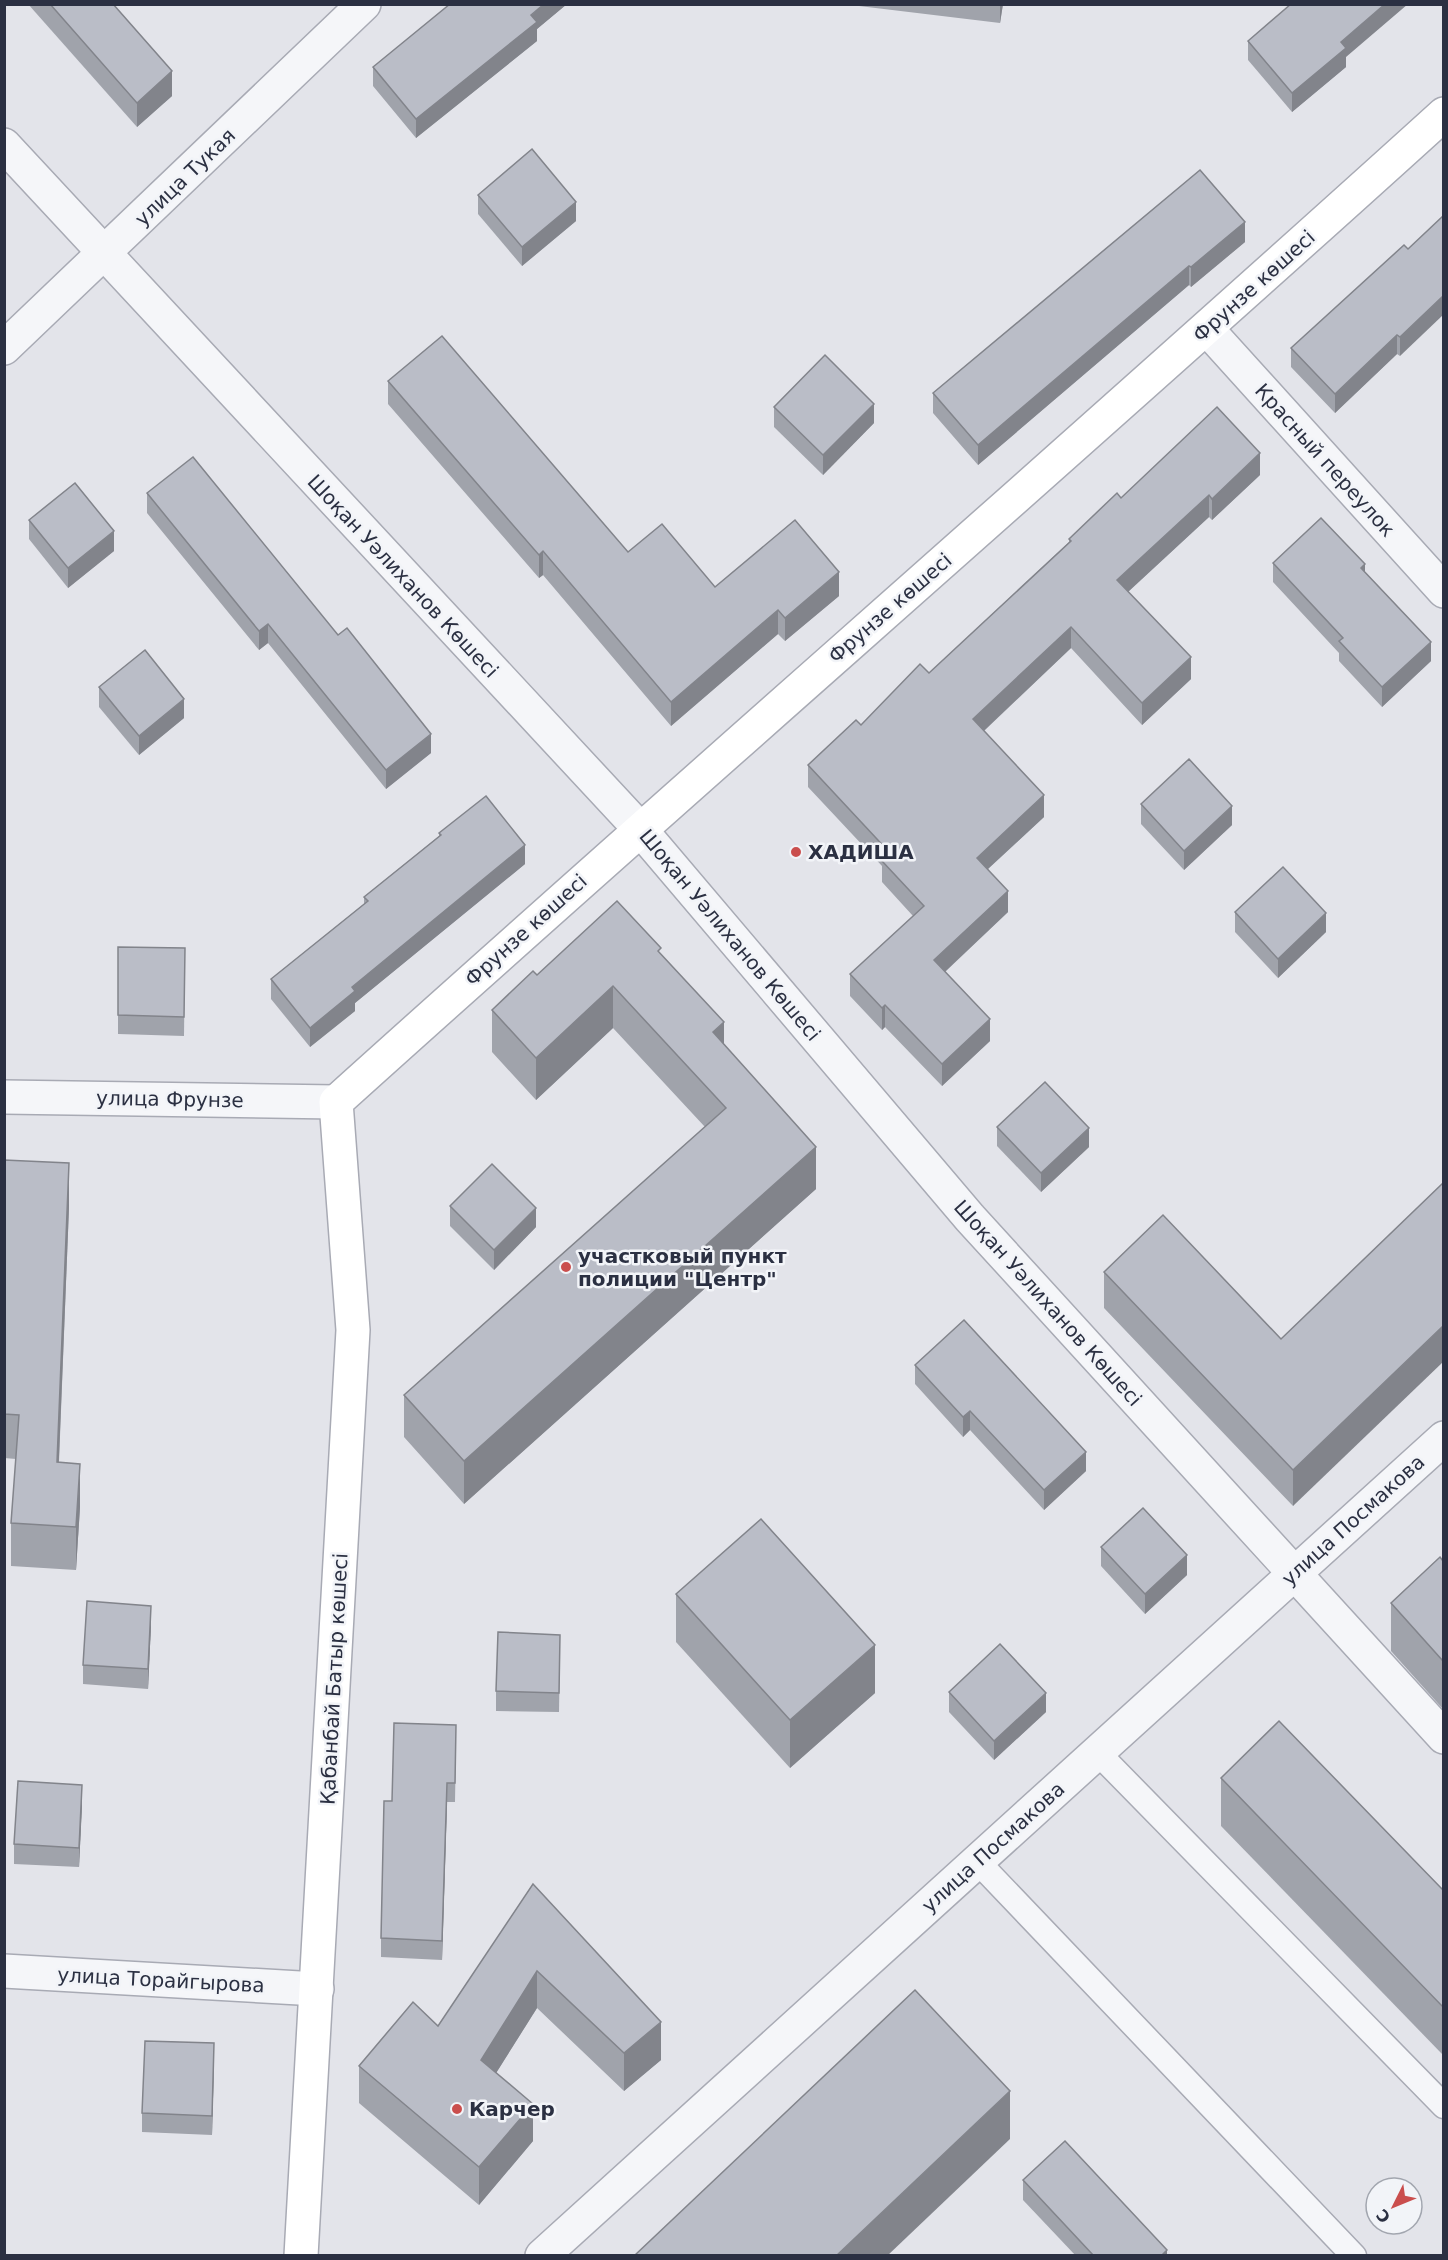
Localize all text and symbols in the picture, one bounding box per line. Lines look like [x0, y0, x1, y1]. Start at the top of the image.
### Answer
street label: улица Тукая [130, 123, 240, 231]
street label: Фрунзе көшесі [1188, 225, 1320, 347]
street label: Красный переулок [1250, 379, 1400, 541]
street label: Шоқан Уәлиханов Көшесі [303, 470, 503, 682]
street label: Фрунзе көшесі [823, 548, 957, 668]
street label: Шоқан Уәлиханов Көшесі [634, 824, 826, 1046]
place label: ХАДИША [808, 840, 914, 864]
marker: ХАДИША [789, 845, 803, 859]
street label: Фрунзе көшесі [460, 869, 592, 991]
street label: улица Фрунзе [96, 1086, 244, 1112]
street label: Шоқан Уәлиханов Көшесі [949, 1195, 1147, 1411]
place label: участковый пункт полиции "Центр" [578, 1244, 787, 1291]
marker: участковый пункт полиции "Центр" [559, 1260, 573, 1274]
street label: улица Посмакова [1277, 1450, 1429, 1590]
street label: Қабанбай Батыр көшесі [315, 1553, 353, 1805]
street label: улица Посмакова [917, 1777, 1069, 1917]
street label: улица Торайгырова [57, 1963, 265, 1997]
place label: Карчер [469, 2097, 555, 2121]
marker: Карчер [450, 2102, 464, 2116]
north arrow [1364, 2176, 1424, 2236]
text: С [1372, 2205, 1394, 2227]

